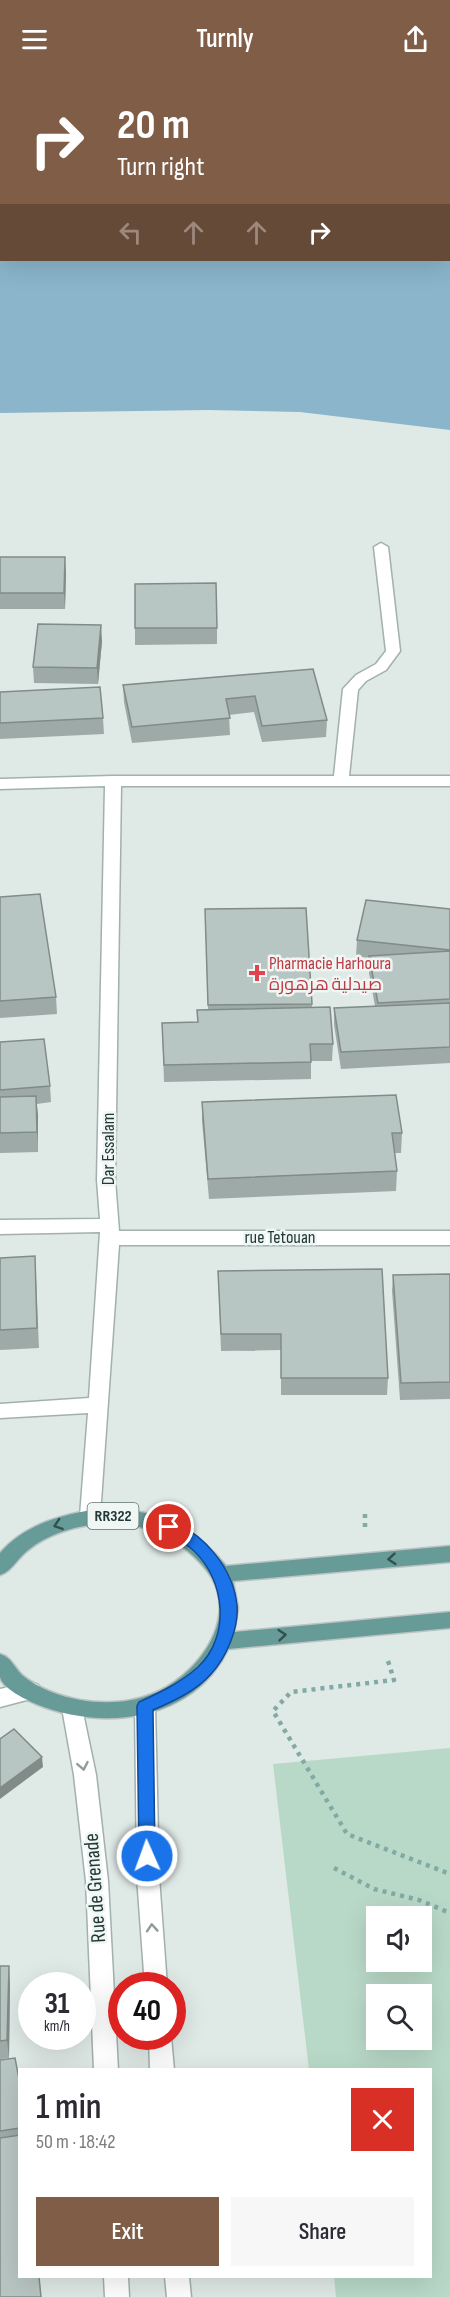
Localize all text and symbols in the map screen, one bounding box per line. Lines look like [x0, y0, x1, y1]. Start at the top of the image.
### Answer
icon: menu [18, 23, 51, 56]
text: Turnly [196, 23, 254, 55]
icon: share [399, 23, 432, 56]
text: 20 m [117, 100, 190, 151]
icon: right [18, 102, 96, 180]
text: Turn right [117, 151, 204, 183]
icon: left [114, 216, 147, 249]
icon: ahead [177, 216, 210, 249]
icon: ahead [240, 216, 273, 249]
icon: right [303, 216, 336, 249]
place label: Pharmacie Harhoura صيدلية هرهورة [269, 953, 391, 995]
marker: Pharmacie Harhoura صيدلية هرهورة [250, 966, 264, 980]
street label: Dar Essalam [98, 1113, 119, 1185]
street label: rue Tetouan [244, 1227, 316, 1248]
pin [143, 1501, 194, 1552]
road number: RR322 [88, 1503, 138, 1529]
icon: arrive [152, 1510, 185, 1543]
one-way arrow [53, 1517, 64, 1530]
one-way arrow [387, 1553, 396, 1566]
one-way arrow [277, 1629, 286, 1642]
one-way arrow [76, 1760, 89, 1770]
position arrow [115, 1824, 179, 1888]
street label: Rue de Grenade [79, 1832, 111, 1944]
map controls [366, 1906, 432, 2050]
button: sound [366, 1906, 432, 1972]
one-way arrow [145, 1923, 158, 1932]
speed limit sign: 40 [108, 1972, 186, 2050]
button: search [366, 1984, 432, 2050]
text: 31 [44, 1986, 70, 2022]
text: km/h [44, 2017, 70, 2036]
text: 1 min [36, 2086, 101, 2129]
button: close [351, 2088, 414, 2151]
text: 50 m · 18:42 [36, 2130, 116, 2154]
button: Exit [36, 2197, 219, 2266]
button: Share [231, 2197, 414, 2266]

